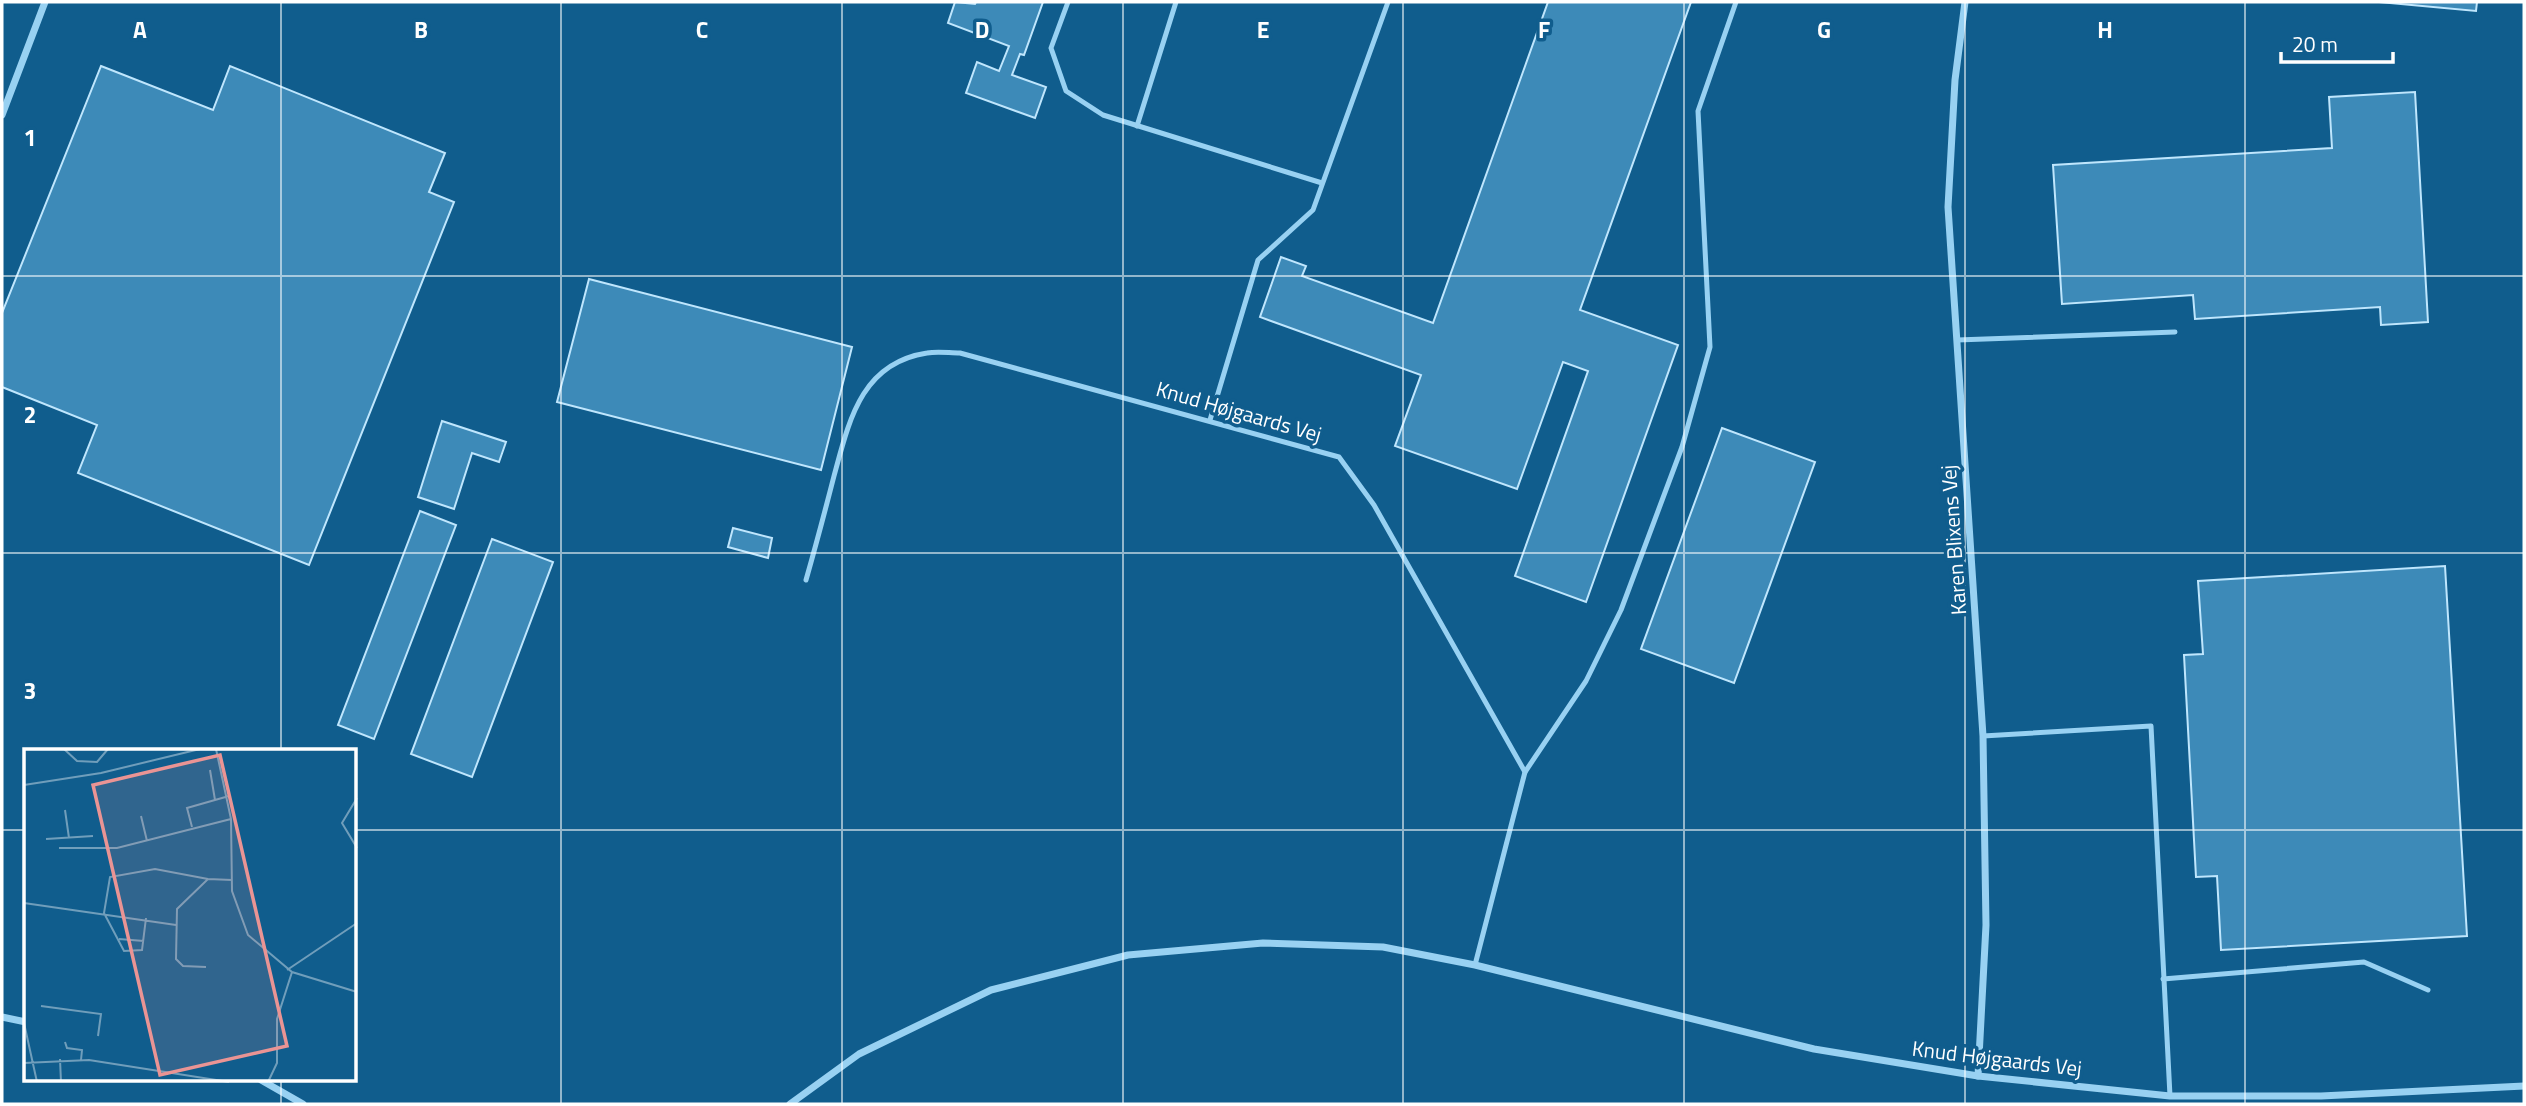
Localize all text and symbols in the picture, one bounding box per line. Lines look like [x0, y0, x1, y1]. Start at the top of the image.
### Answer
text: A [133, 12, 147, 47]
text: B [414, 12, 428, 47]
text: C [696, 12, 708, 47]
text: D [975, 12, 989, 47]
text: E [1257, 12, 1269, 47]
text: F [1538, 12, 1550, 47]
text: G [1817, 12, 1831, 47]
text: H [2097, 12, 2113, 47]
scale bar [2281, 21, 2393, 65]
text: 20 m [2292, 28, 2338, 60]
text: 1 [24, 120, 36, 155]
street label: Knud Højgaards Vej [1152, 372, 1326, 450]
text: 2 [24, 397, 36, 432]
street label: Karen Blixens Vej [1932, 464, 1974, 616]
text: 3 [24, 673, 36, 708]
inset map [24, 749, 357, 1082]
street label: Knud Højgaards Vej [1910, 1032, 2084, 1084]

